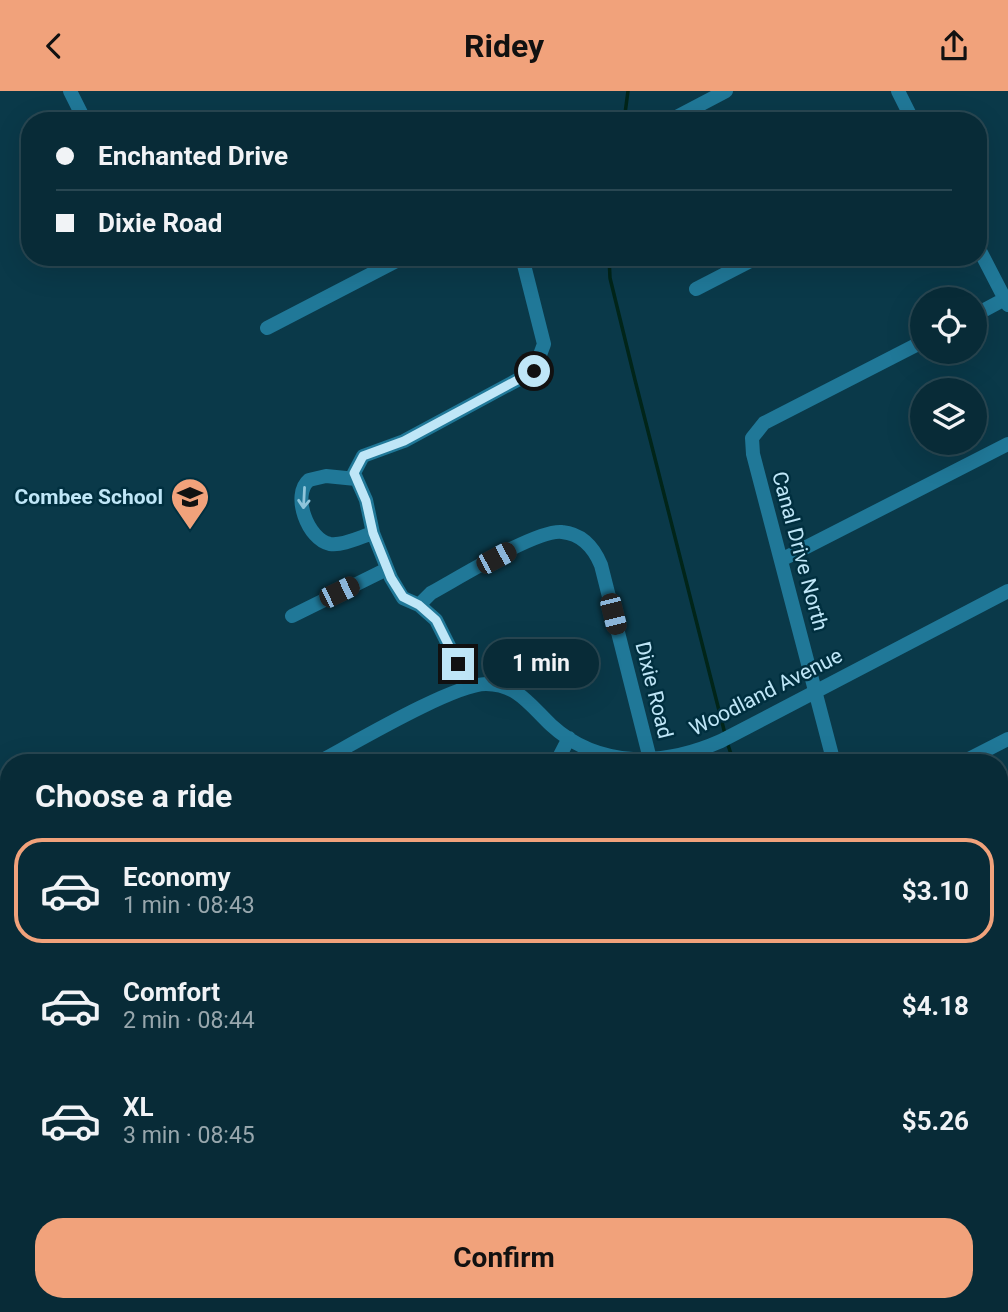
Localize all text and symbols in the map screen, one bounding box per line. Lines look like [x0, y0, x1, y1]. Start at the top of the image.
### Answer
icon: back [35, 27, 73, 65]
text: Ridey [464, 27, 544, 65]
icon: share [935, 27, 973, 65]
text: Enchanted Drive [98, 141, 288, 171]
text: Dixie Road [98, 208, 222, 238]
map controls [910, 287, 987, 455]
button: locate [910, 287, 987, 364]
route start [518, 355, 550, 387]
button: layers [910, 378, 987, 455]
street label: Canal Drive North [767, 469, 833, 633]
school or university icon: Combee School [169, 476, 211, 531]
place label: Combee School [15, 485, 163, 509]
one-way arrow [297, 486, 310, 509]
car [473, 539, 520, 577]
car [316, 573, 363, 611]
car [598, 591, 629, 637]
callout: 1 min [482, 639, 598, 689]
street label: Dixie Road [630, 639, 678, 741]
street label: Woodland Avenue [686, 643, 846, 741]
route end [442, 648, 474, 680]
text: 1 min [512, 650, 570, 677]
text: Choose a ride [35, 777, 232, 815]
icon: car [39, 859, 102, 922]
text: Economy [123, 862, 230, 892]
text: $3.10 [902, 876, 969, 906]
text: 1 min · 08:43 [123, 892, 255, 919]
icon: car [39, 974, 102, 1037]
text: Comfort [123, 977, 220, 1007]
text: $4.18 [902, 991, 969, 1021]
text: 2 min · 08:44 [123, 1007, 255, 1034]
icon: car [39, 1089, 102, 1152]
text: XL [123, 1092, 154, 1122]
text: $5.26 [902, 1106, 969, 1136]
text: 3 min · 08:45 [123, 1122, 255, 1149]
button: Confirm [35, 1218, 973, 1298]

